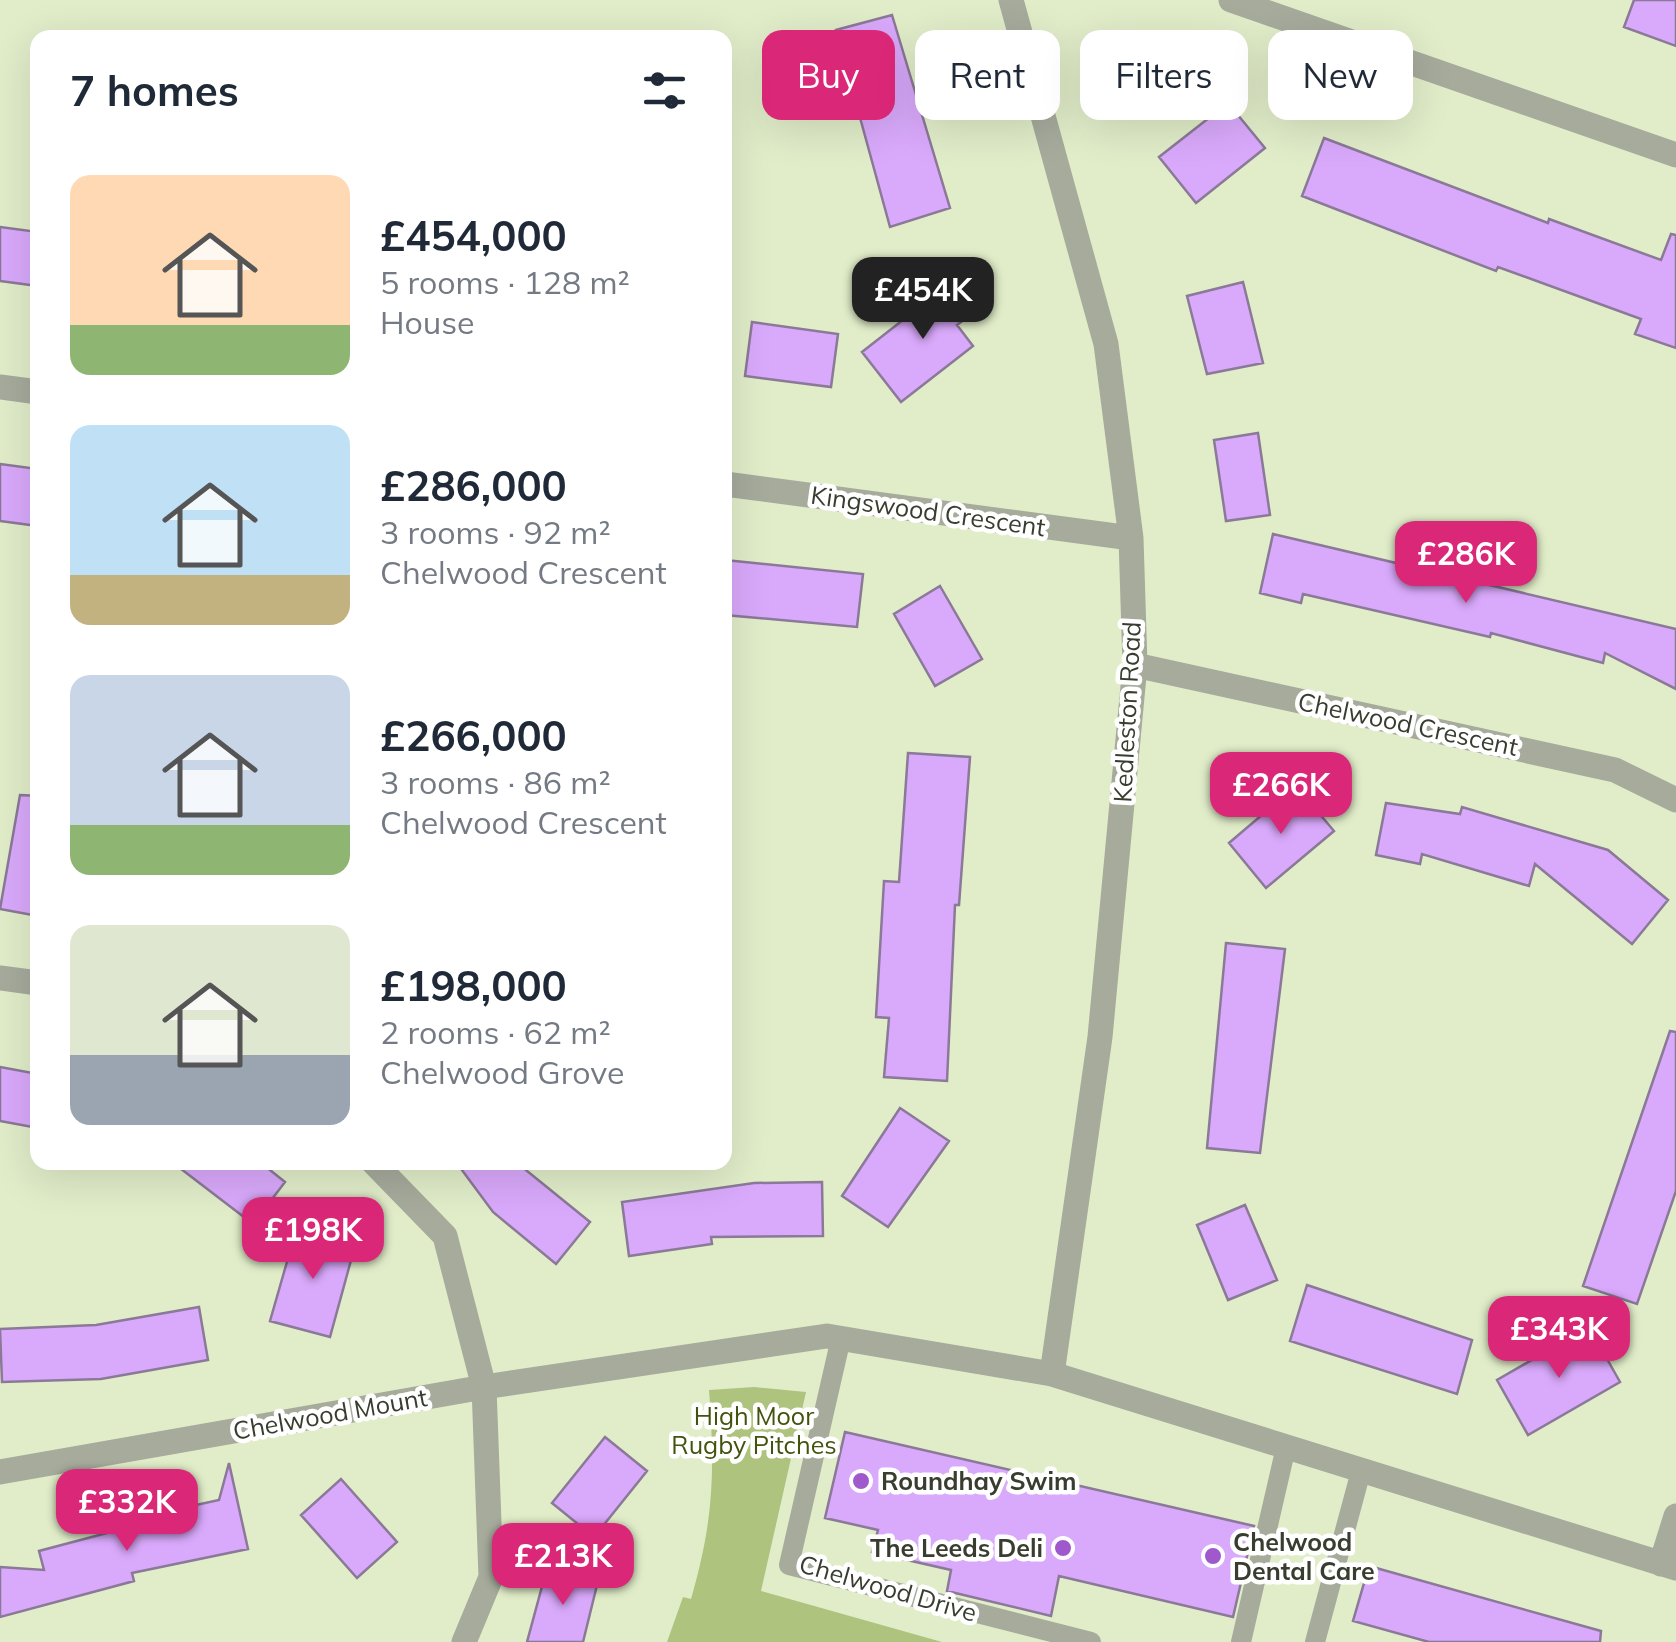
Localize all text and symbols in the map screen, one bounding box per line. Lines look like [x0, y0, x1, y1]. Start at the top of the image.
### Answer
chip: Buy [762, 30, 895, 120]
chip: Rent [915, 30, 1060, 120]
chip: Filters [1080, 30, 1248, 120]
chip: New [1268, 30, 1413, 120]
icon: filters [637, 63, 692, 118]
text: 7 homes [70, 64, 239, 117]
text: £454,000 [380, 209, 567, 262]
icon: home [150, 215, 270, 335]
pin: £454K [853, 257, 993, 342]
text: 5 rooms · 128 m² [380, 262, 630, 302]
text: £454K [874, 269, 972, 309]
text: House [380, 302, 475, 342]
text: £286,000 [380, 459, 567, 512]
icon: home [150, 465, 270, 585]
street label: Kingswood Crescent [809, 479, 1048, 542]
text: 3 rooms · 92 m² [380, 512, 611, 552]
pin: £286K [1396, 521, 1536, 606]
text: £286K [1417, 533, 1515, 573]
text: Chelwood Crescent [380, 552, 667, 592]
street label: Kedleston Road [1106, 621, 1147, 803]
street label: Chelwood Crescent [1295, 685, 1521, 762]
text: £266,000 [380, 709, 567, 762]
icon: home [150, 715, 270, 835]
pin: £266K [1211, 752, 1351, 837]
text: 3 rooms · 86 m² [380, 762, 611, 802]
text: £266K [1232, 764, 1330, 804]
text: Chelwood Crescent [380, 802, 667, 842]
text: £198,000 [380, 959, 567, 1012]
icon: home [150, 965, 270, 1085]
text: 2 rooms · 62 m² [380, 1012, 611, 1052]
text: Chelwood Grove [380, 1052, 624, 1092]
pin: £198K [243, 1197, 383, 1282]
text: £198K [264, 1209, 362, 1249]
pin: £343K [1489, 1296, 1629, 1381]
text: £343K [1510, 1308, 1608, 1348]
street label: Chelwood Mount [230, 1381, 430, 1446]
park label: High Moor Rugby Pitches [671, 1400, 837, 1460]
place label: Roundhay Swim [881, 1465, 1076, 1496]
pin: £332K [57, 1469, 197, 1554]
marker: Roundhay Swim [850, 1470, 872, 1492]
text: £332K [78, 1481, 176, 1521]
pin: £213K [493, 1523, 633, 1608]
place label: Chelwood Dental Care [1233, 1526, 1375, 1586]
place label: The Leeds Deli [870, 1532, 1043, 1563]
text: £213K [514, 1535, 612, 1575]
marker: The Leeds Deli [1052, 1537, 1074, 1559]
marker: Chelwood Dental Care [1202, 1545, 1224, 1567]
street label: Chelwood Drive [796, 1547, 981, 1628]

